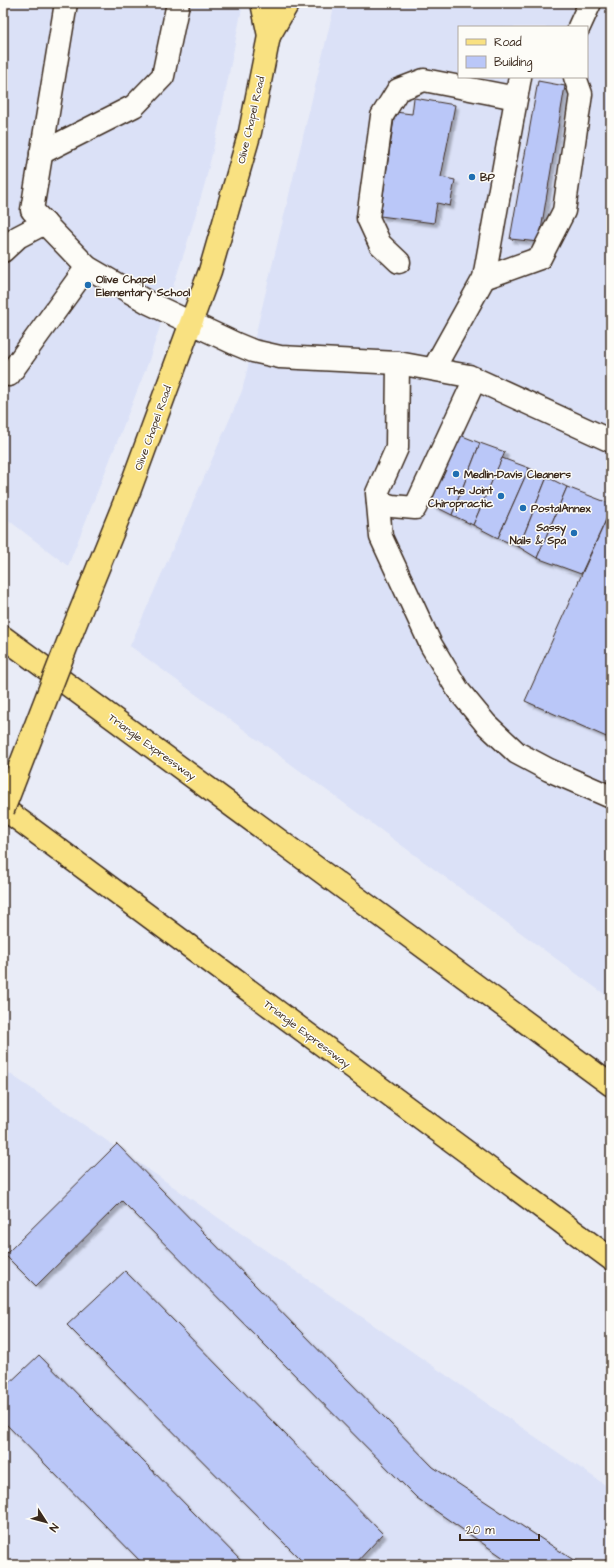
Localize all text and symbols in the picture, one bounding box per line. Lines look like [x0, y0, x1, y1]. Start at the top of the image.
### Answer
legend [458, 26, 588, 78]
text: Road [494, 34, 522, 51]
text: Building [494, 54, 532, 72]
street label: Olive Chapel Road [234, 75, 268, 165]
place label: BP [480, 170, 496, 185]
marker: BP [467, 172, 477, 182]
place label: Olive Chapel Elementary School [96, 272, 191, 302]
marker: Olive Chapel Elementary School [83, 280, 93, 290]
street label: Olive Chapel Road [131, 383, 175, 472]
place label: Medlin-Davis Cleaners [464, 467, 572, 482]
marker: Medlin-Davis Cleaners [451, 469, 461, 479]
place label: The Joint Chiropractic [428, 483, 494, 512]
marker: The Joint Chiropractic [496, 491, 506, 501]
place label: PostalAnnex [531, 501, 591, 516]
marker: PostalAnnex [518, 503, 528, 513]
place label: Sassy Nails & Spa [510, 520, 567, 549]
marker: Sassy Nails & Spa [569, 528, 579, 538]
street label: Triangle Expressway [105, 710, 199, 785]
street label: Triangle Expressway [260, 996, 353, 1072]
north arrow [26, 1502, 66, 1542]
scale bar [460, 1516, 539, 1542]
text: N [46, 1520, 62, 1535]
text: 20 m [466, 1522, 495, 1539]

